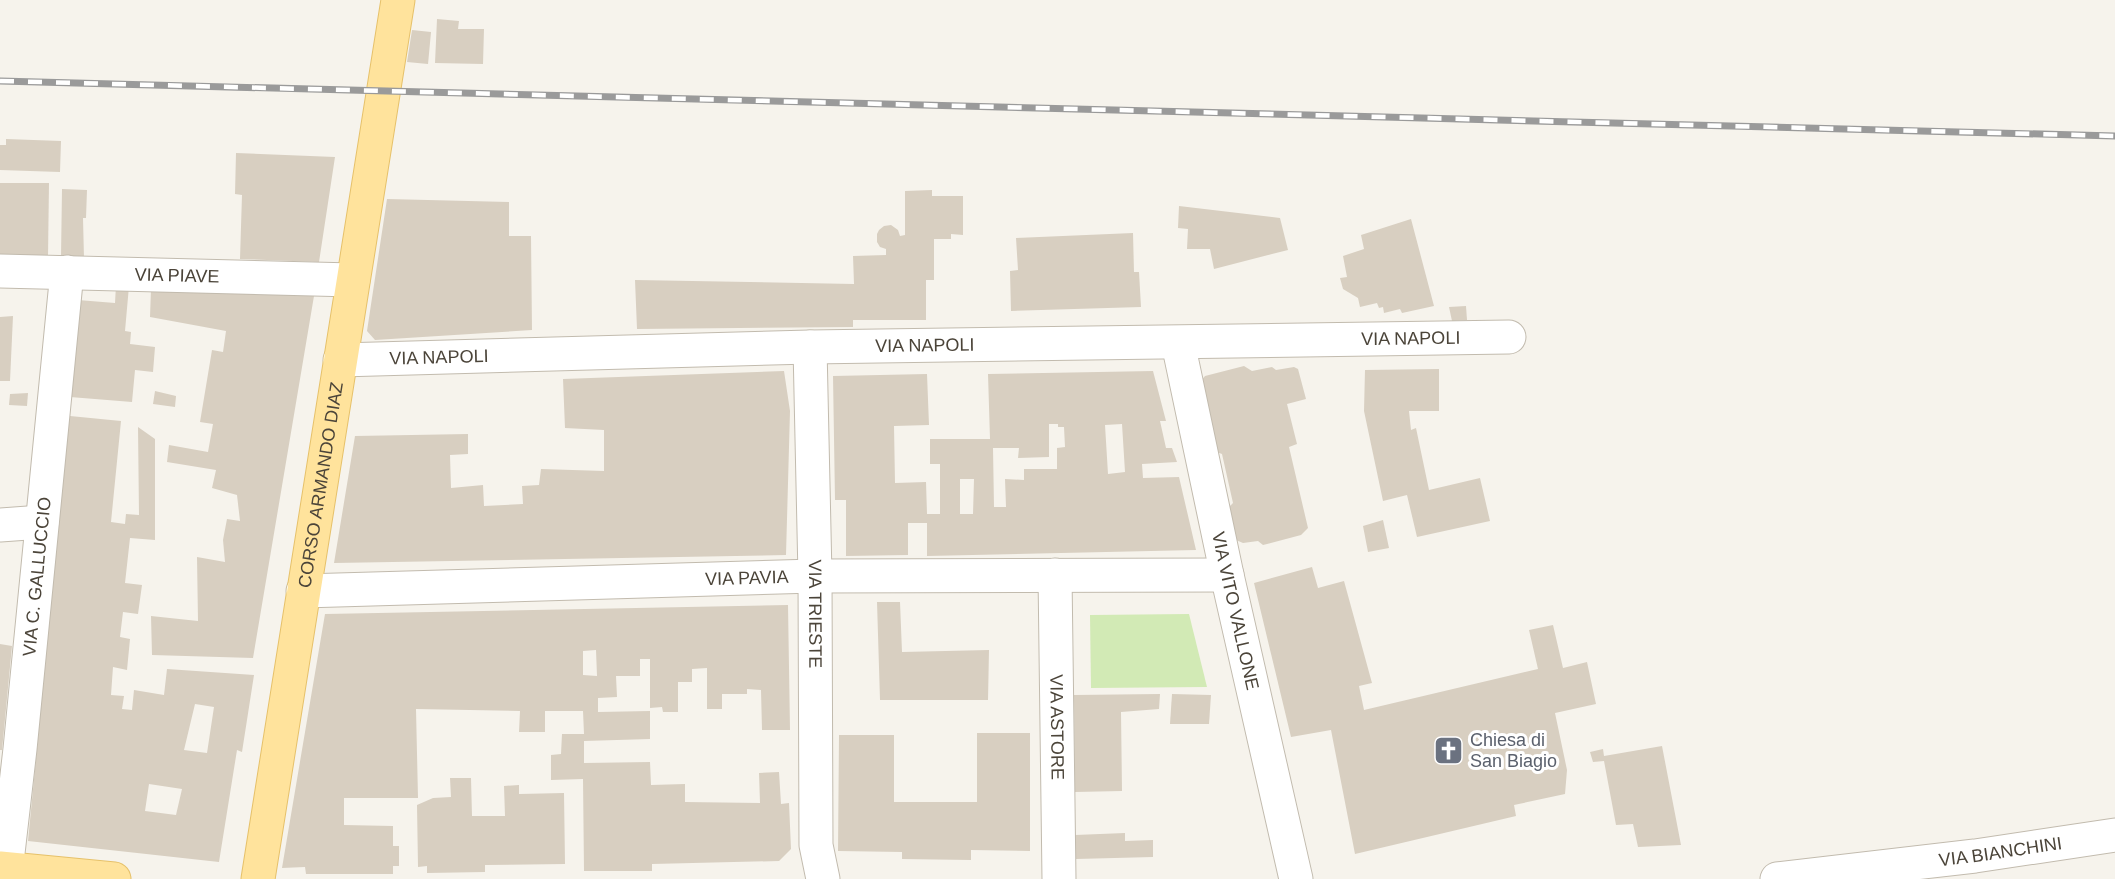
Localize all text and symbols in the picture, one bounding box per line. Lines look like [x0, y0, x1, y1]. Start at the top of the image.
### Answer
street label: VIA PIAVE [134, 264, 220, 287]
street label: VIA NAPOLI [1361, 328, 1460, 349]
street label: VIA NAPOLI [875, 335, 975, 356]
street label: VIA NAPOLI [389, 346, 489, 369]
street label: CORSO ARMANDO DIAZ [295, 381, 347, 589]
street label: VIA C. GALLUCCIO [19, 496, 55, 657]
street label: VIA VITO VALLONE [1208, 530, 1263, 692]
street label: VIA TRIESTE [805, 559, 825, 668]
street label: VIA PAVIA [705, 567, 789, 589]
street label: VIA ASTORE [1046, 674, 1068, 780]
place label: Chiesa di San Biagio [1470, 730, 1557, 771]
church icon: Chiesa di San Biagio [1433, 734, 1465, 766]
street label: VIA BIANCHINI [1938, 833, 2063, 870]

